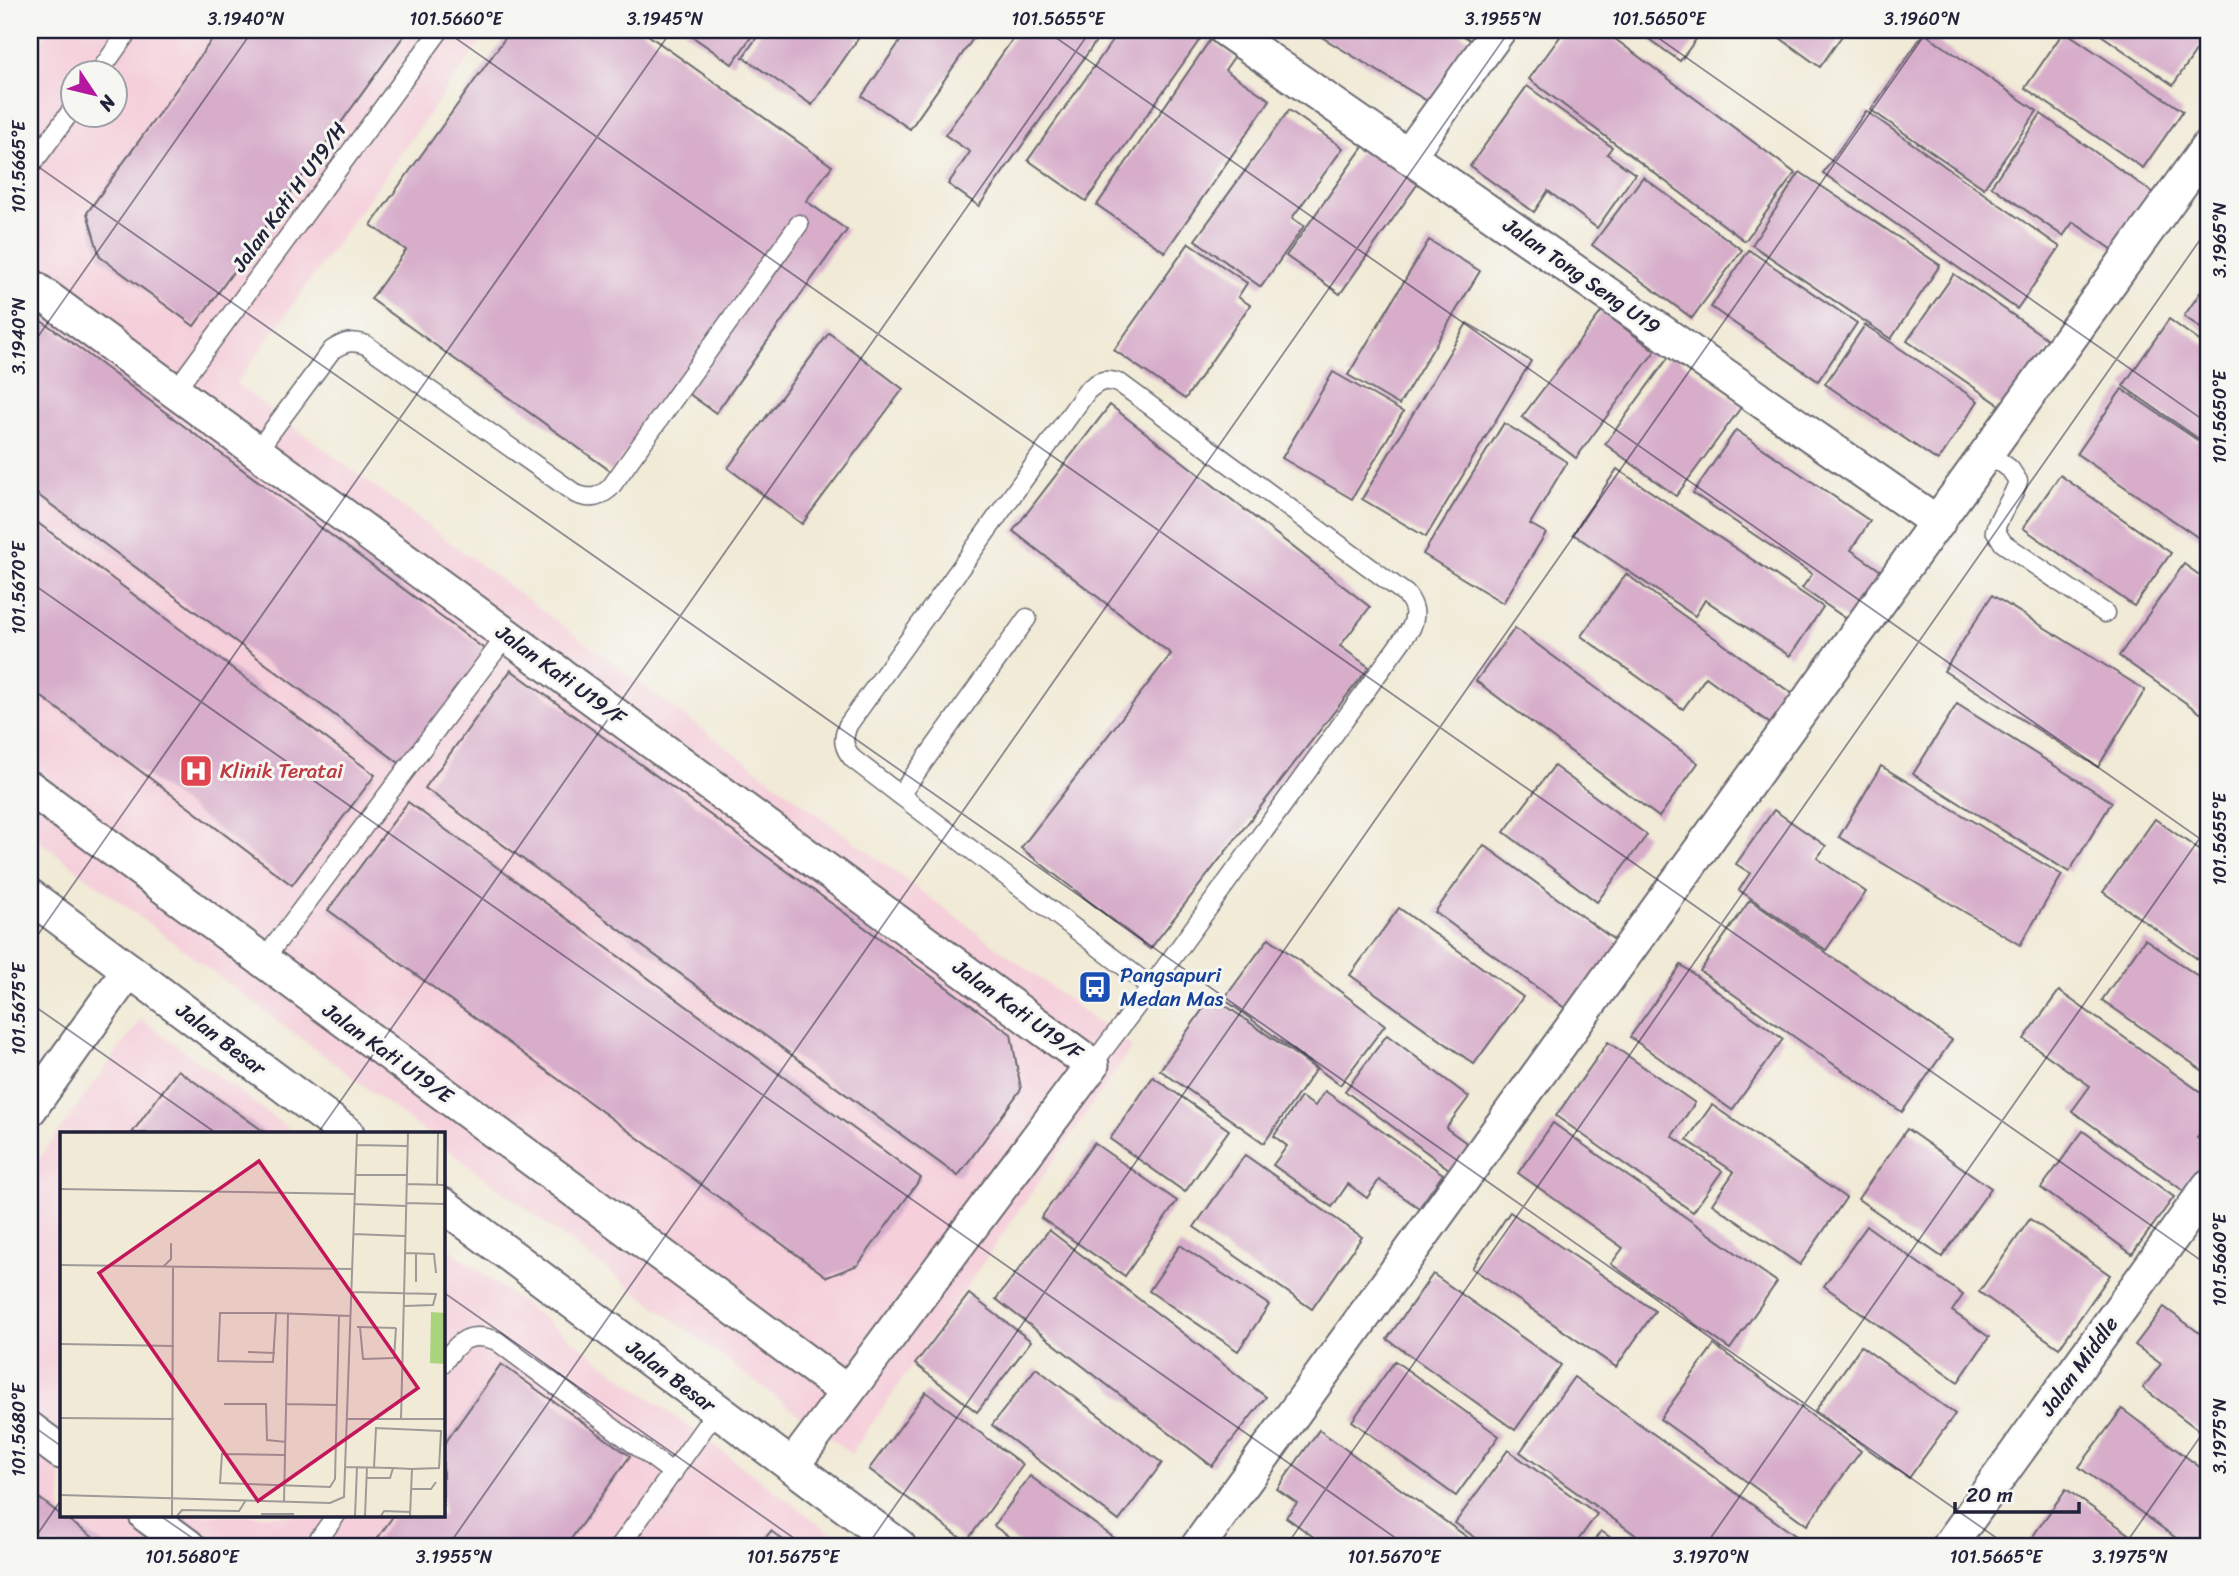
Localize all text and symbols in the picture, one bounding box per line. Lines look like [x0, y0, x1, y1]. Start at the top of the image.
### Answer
text: 3.1940°N [208, 3, 285, 35]
text: 101.5660°E [410, 3, 503, 35]
text: 3.1945°N [627, 3, 704, 35]
text: 101.5655°E [1011, 3, 1106, 35]
text: 3.1955°N [1465, 3, 1542, 35]
text: 101.5650°E [1612, 3, 1707, 35]
text: 3.1960°N [1884, 3, 1960, 35]
north arrow [60, 60, 130, 130]
text: N [90, 88, 125, 119]
street label: Jalan Kati H U19/H [221, 114, 357, 281]
text: 101.5665°E [3, 120, 35, 213]
text: 3.1965°N [2204, 202, 2236, 278]
street label: Jalan Tong Seng U19 [1494, 207, 1669, 345]
text: 3.1940°N [3, 297, 35, 374]
text: 101.5650°E [2204, 369, 2236, 464]
text: 101.5670°E [3, 541, 35, 634]
street label: Jalan Kati U19/F [487, 614, 636, 737]
hospital icon: Klinik Teratai [177, 752, 215, 790]
place label: Klinik Teratai [220, 752, 344, 790]
text: 101.5655°E [2204, 791, 2236, 886]
street label: Jalan Kati U19/F [944, 949, 1093, 1072]
place label: Pangsapuri Medan Mas [1120, 956, 1224, 1018]
text: 101.5675°E [3, 962, 35, 1055]
bus stop icon: Pangsapuri Medan Mas [1076, 968, 1114, 1006]
street label: Jalan Besar [167, 992, 275, 1087]
street label: Jalan Kati U19/E [313, 992, 463, 1115]
inset map [60, 1132, 444, 1516]
text: 101.5660°E [2204, 1213, 2236, 1306]
street label: Jalan Middle [2029, 1308, 2129, 1425]
street label: Jalan Besar [617, 1329, 725, 1424]
text: 101.5680°E [3, 1382, 35, 1477]
text: 3.1975°N [2204, 1398, 2236, 1474]
scale bar [1955, 1471, 2080, 1515]
text: 20 m [1966, 1476, 2013, 1514]
text: 101.5680°E [145, 1541, 240, 1573]
text: 3.1955°N [416, 1541, 493, 1573]
text: 101.5675°E [747, 1541, 840, 1573]
text: 101.5670°E [1348, 1541, 1441, 1573]
text: 3.1970°N [1673, 1541, 1749, 1573]
text: 101.5665°E [1950, 1541, 2043, 1573]
text: 3.1975°N [2092, 1541, 2168, 1573]

